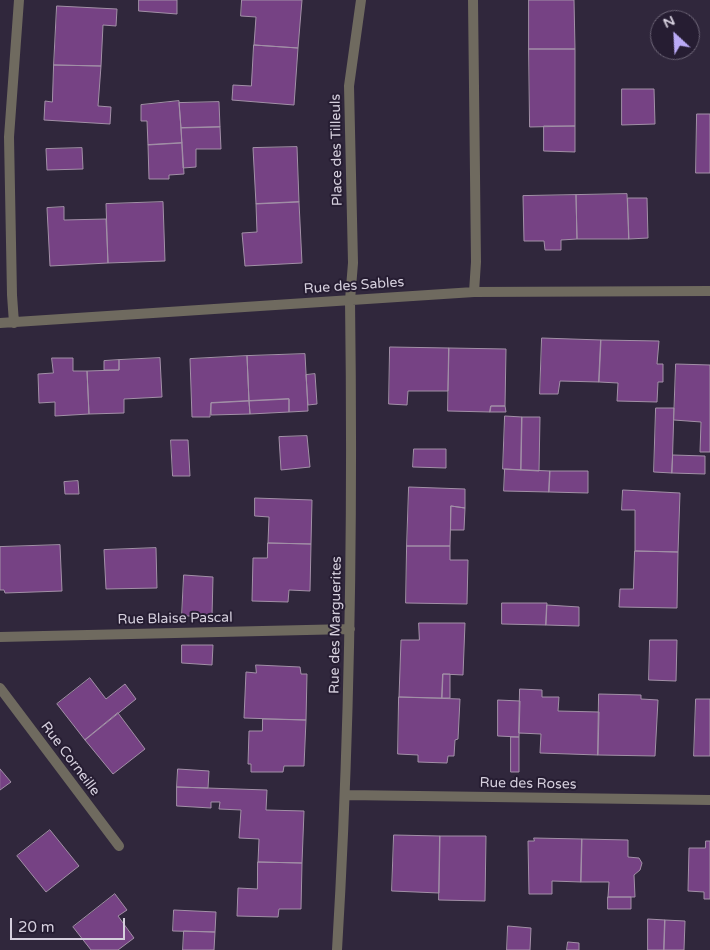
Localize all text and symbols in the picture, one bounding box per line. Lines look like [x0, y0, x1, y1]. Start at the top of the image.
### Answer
north arrow [650, 10, 700, 60]
text: N [660, 12, 678, 32]
street label: Place des Tilleuls [328, 94, 346, 206]
street label: Rue des Sables [303, 274, 405, 298]
street label: Rue des Marguerites [326, 556, 346, 694]
street label: Rue Blaise Pascal [117, 610, 233, 628]
street label: Rue Corneille [37, 719, 103, 799]
street label: Rue des Roses [479, 775, 577, 793]
scale bar [12, 908, 128, 940]
text: 20 m [18, 918, 55, 936]

